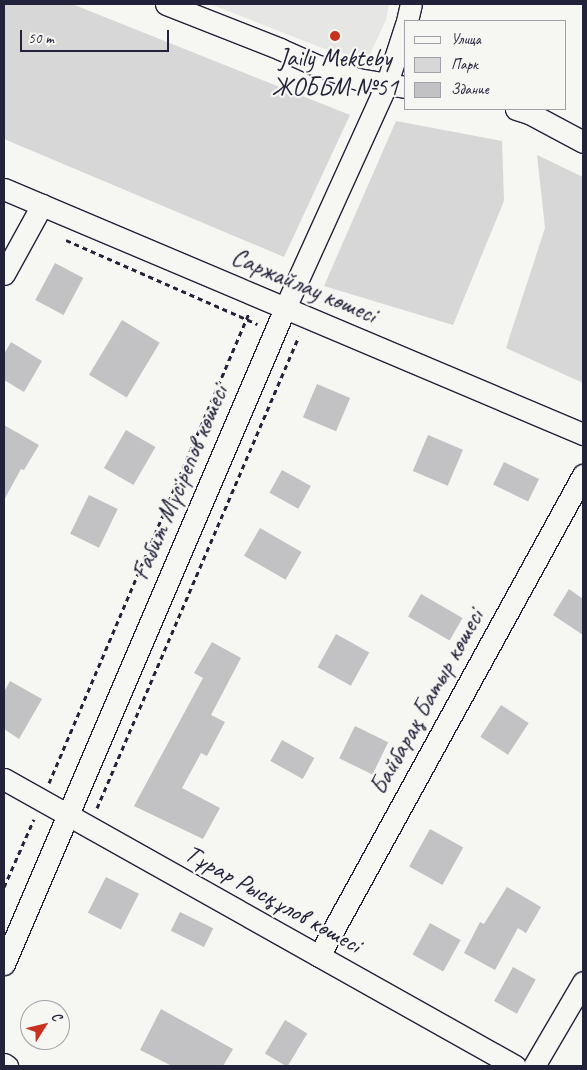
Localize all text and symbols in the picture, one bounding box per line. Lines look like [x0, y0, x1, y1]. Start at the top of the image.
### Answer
scale bar [22, 20, 171, 52]
legend [404, 20, 567, 110]
text: 50 m [28, 29, 54, 48]
marker: Jaily Mekteby ЖОББМ №51 [329, 30, 341, 42]
text: Улица [451, 30, 481, 49]
place label: Jaily Mekteby ЖОББМ №51 [272, 44, 398, 103]
text: Парк [451, 55, 478, 74]
text: Здание [451, 80, 489, 99]
street label: Саржайлау көшесі [227, 242, 381, 330]
street label: Ғабит Мүсірепов көшесі [125, 381, 235, 585]
street label: Байбарақ Батыр көшесі [364, 604, 490, 800]
street label: Тұрар Рысқұлов көшесі [180, 838, 366, 960]
north arrow [20, 1000, 70, 1050]
text: С [48, 1009, 66, 1024]

